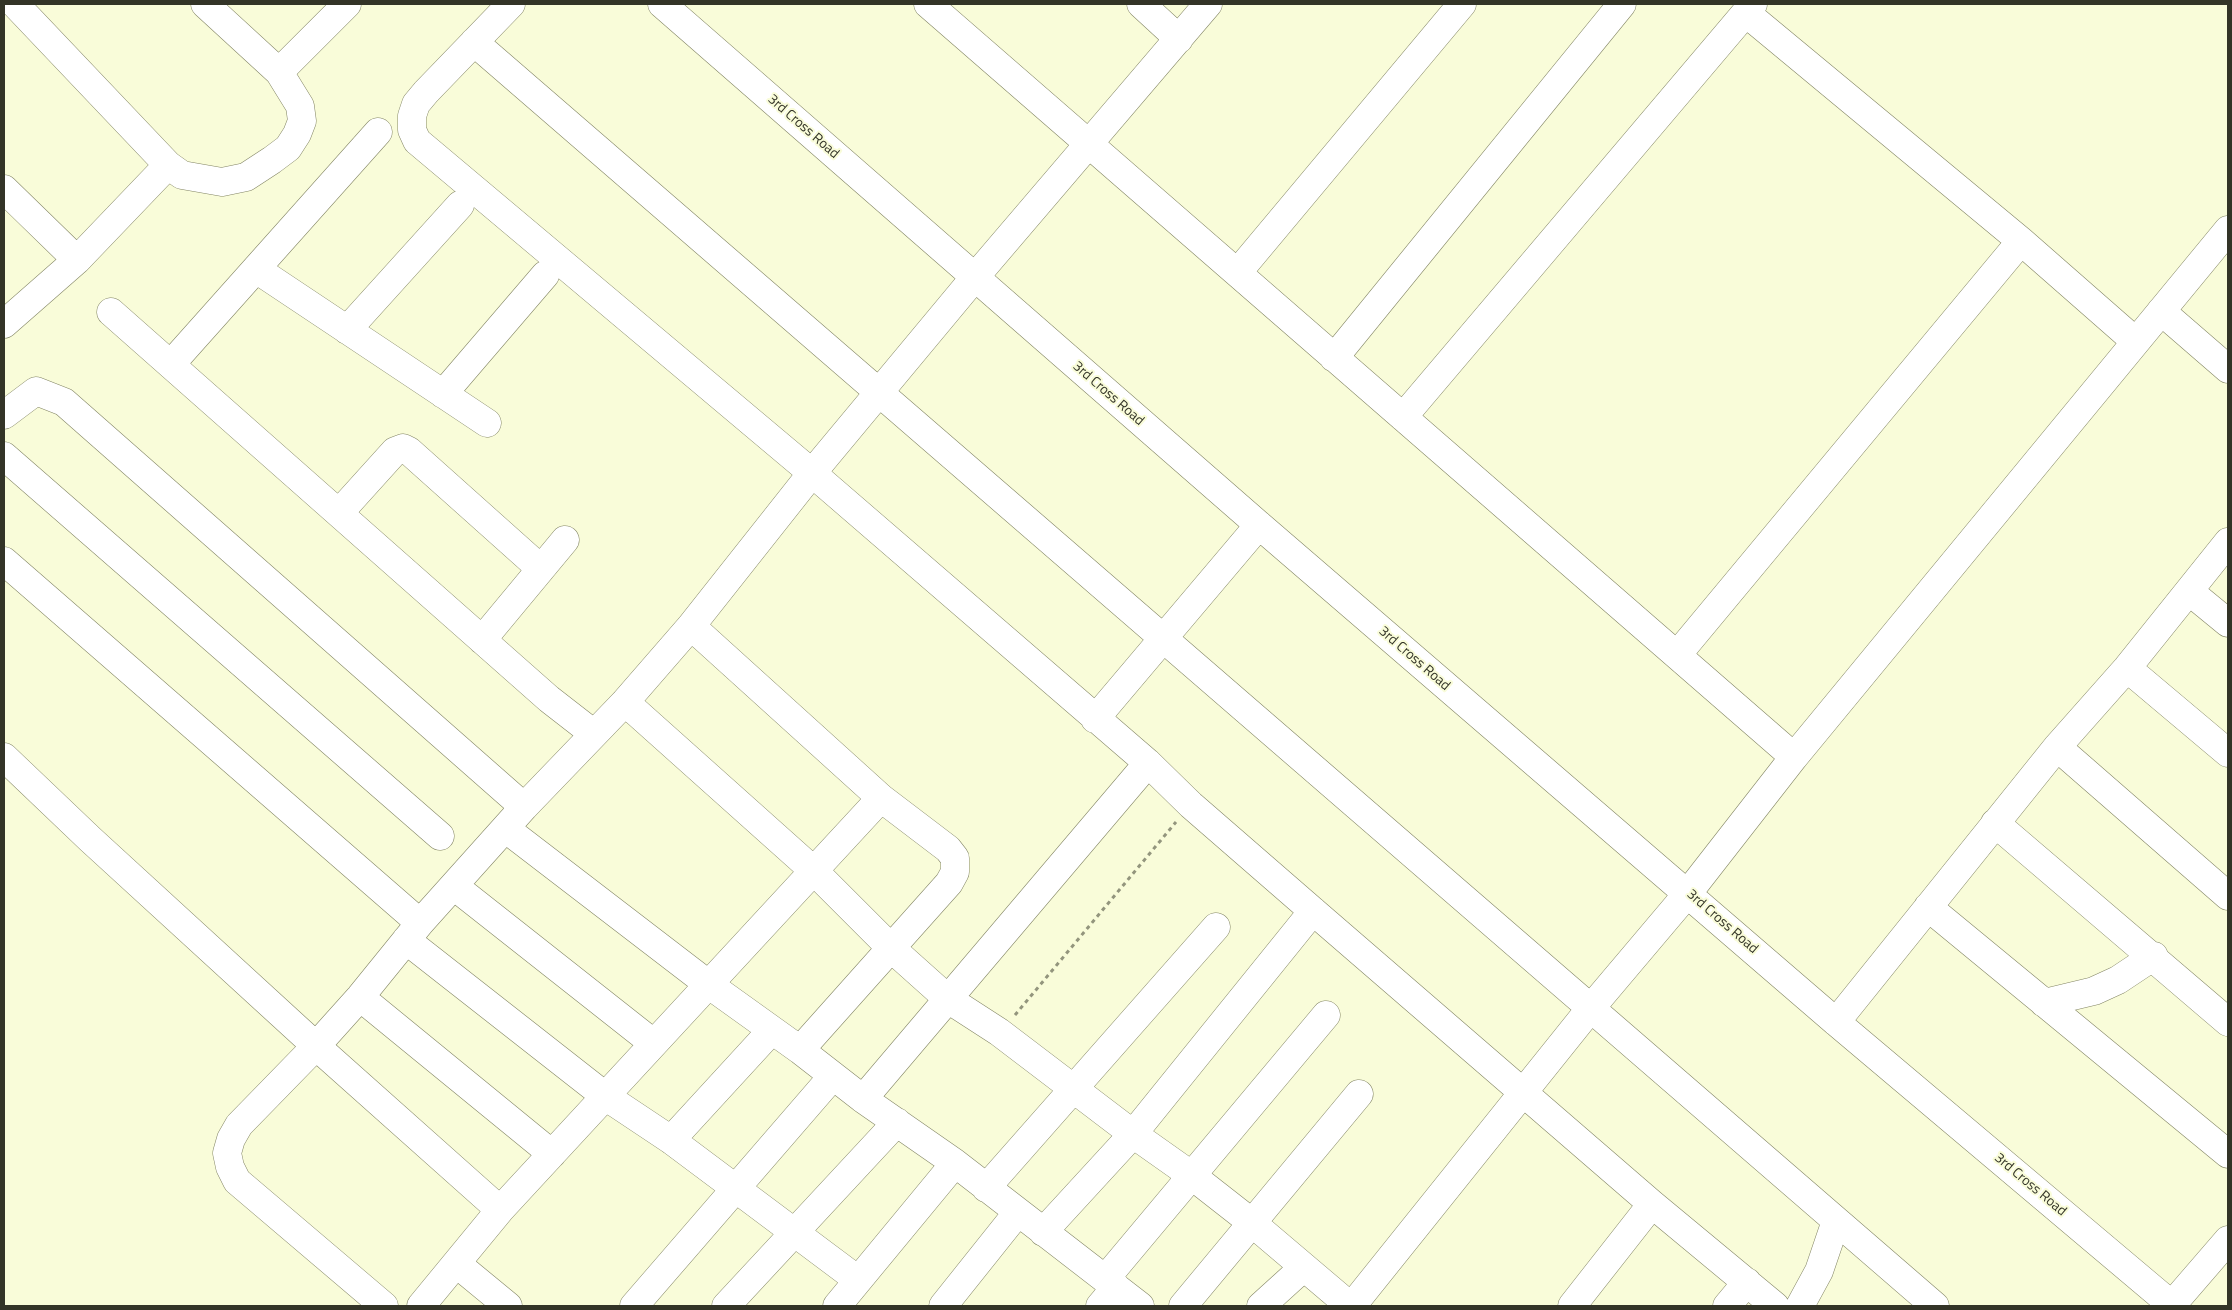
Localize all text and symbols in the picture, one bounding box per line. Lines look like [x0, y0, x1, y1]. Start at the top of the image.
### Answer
street label: 3rd Cross Road [764, 91, 842, 163]
street label: 3rd Cross Road [1069, 358, 1147, 430]
street label: 3rd Cross Road [1375, 623, 1453, 695]
street label: 3rd Cross Road [1683, 886, 1761, 958]
street label: 3rd Cross Road [1990, 1150, 2070, 1220]

